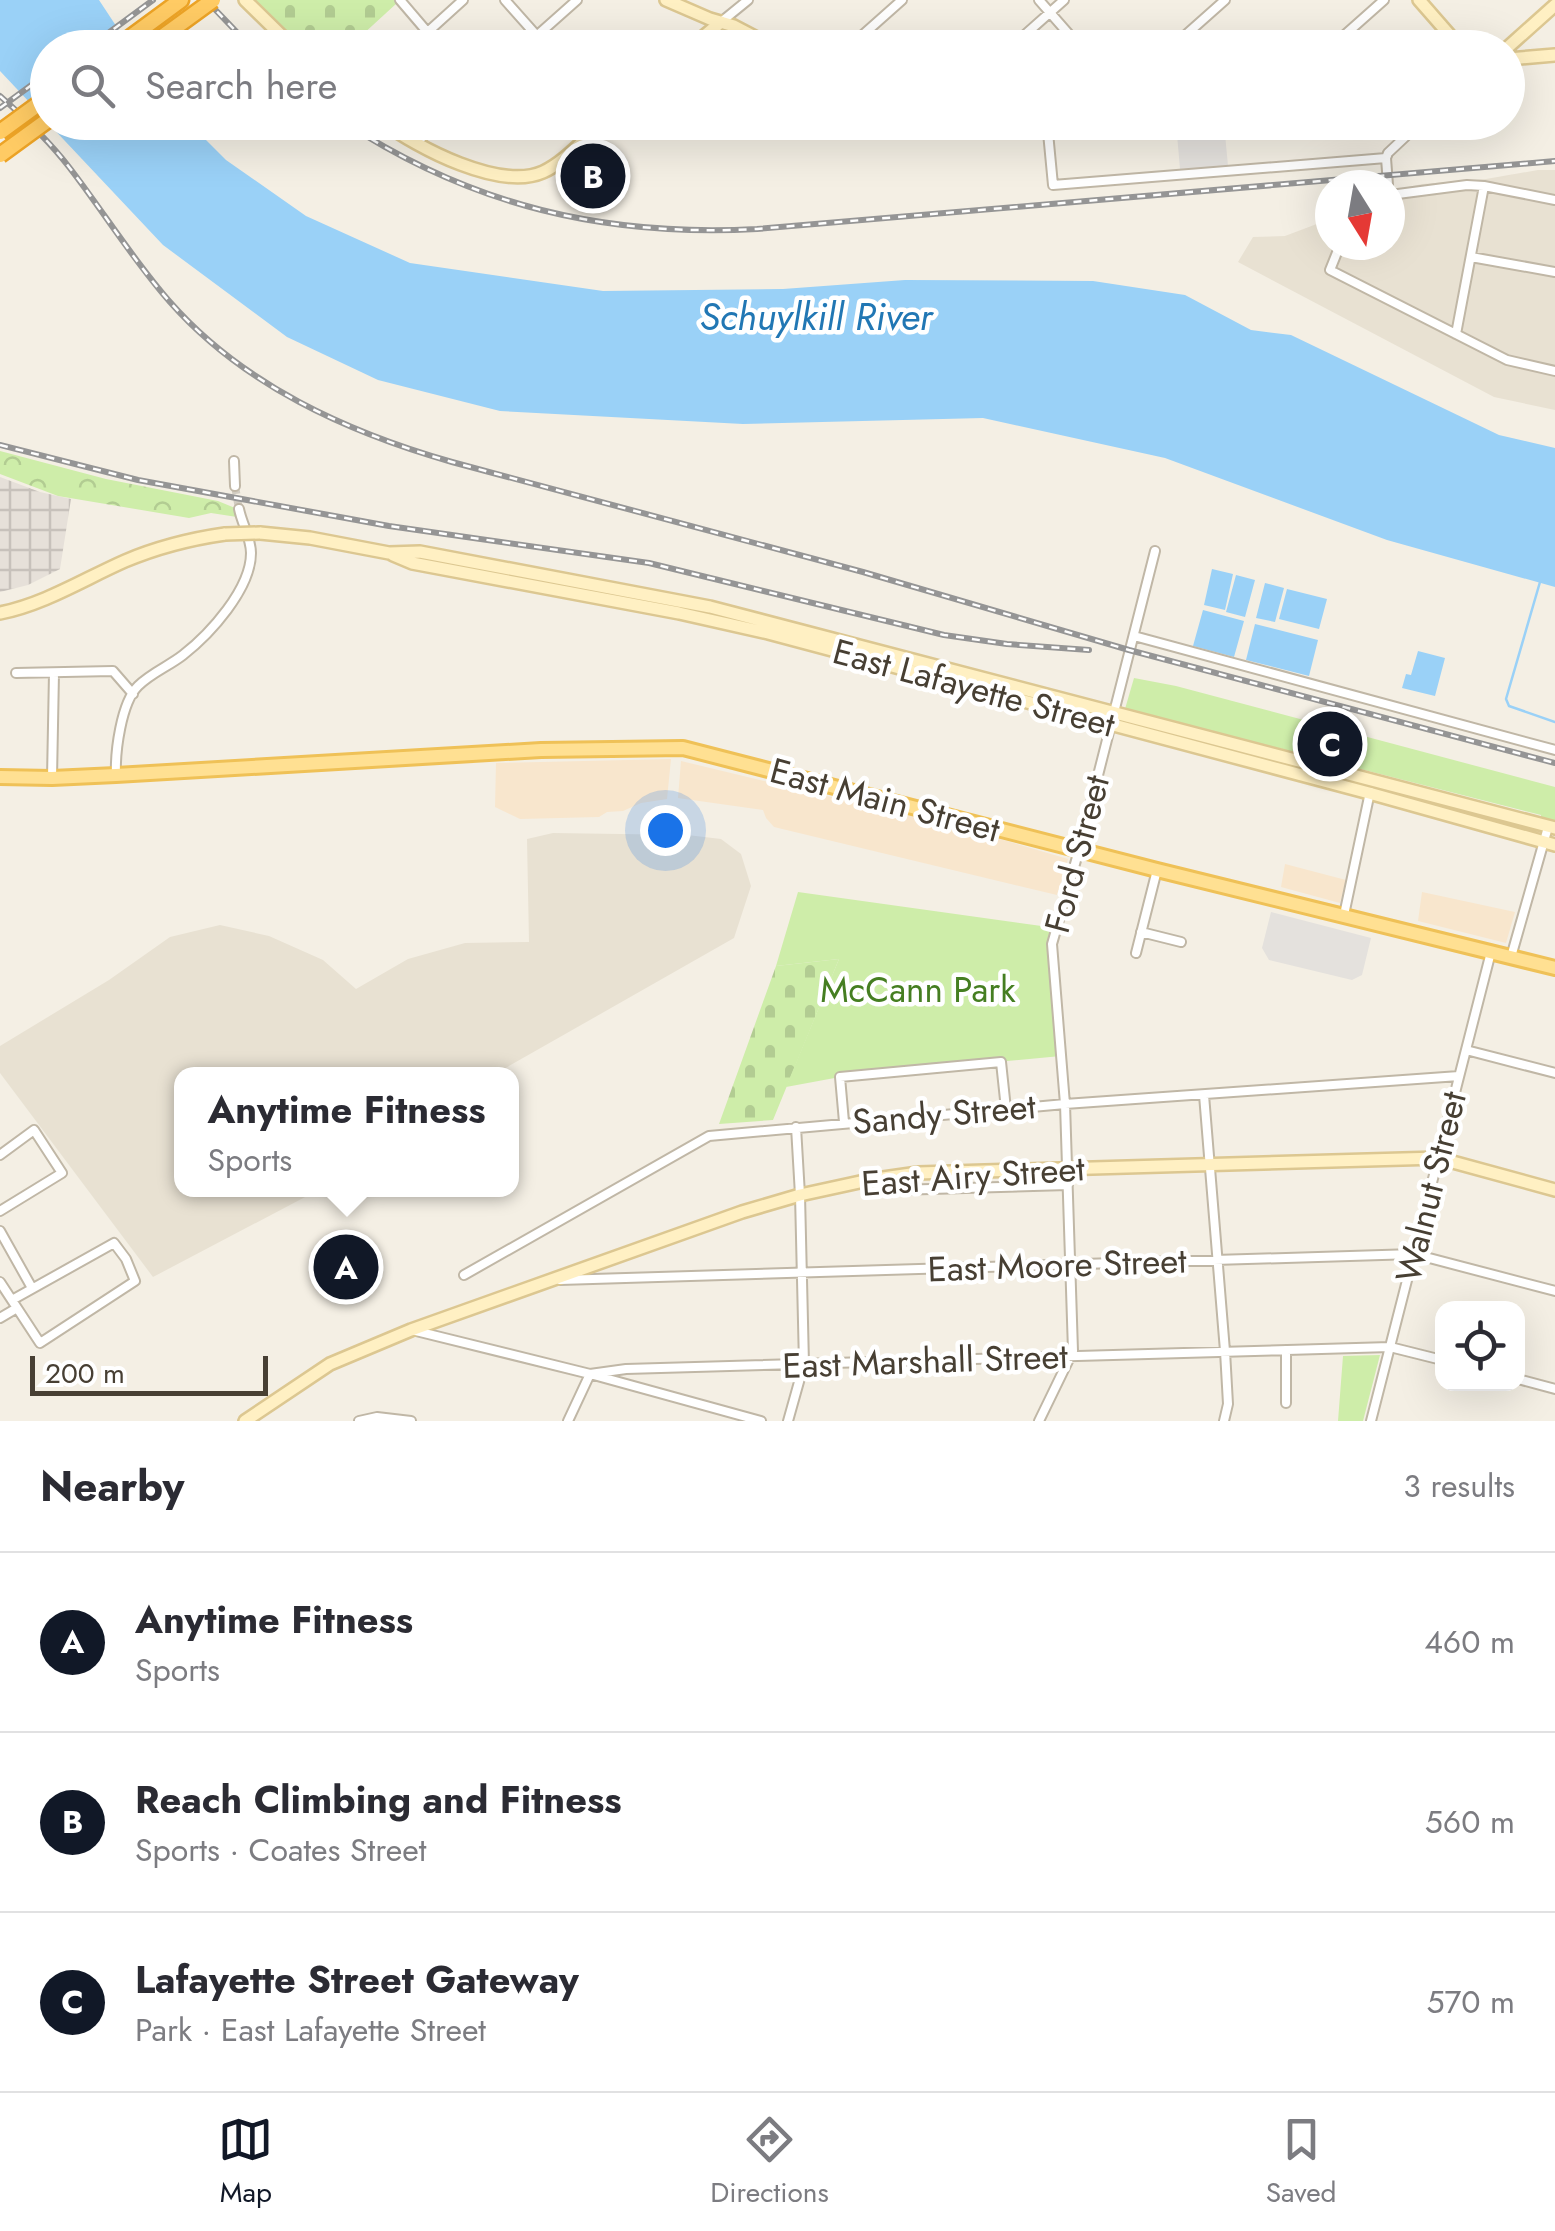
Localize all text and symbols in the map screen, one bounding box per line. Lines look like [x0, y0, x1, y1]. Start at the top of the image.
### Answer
search box [30, 30, 1525, 140]
icon: search [65, 58, 120, 113]
text: Search here [145, 58, 337, 113]
pin: B [560, 138, 626, 214]
north arrow [1315, 170, 1405, 260]
water label: Schuylkill River [700, 289, 935, 344]
street label: East Lafayette Street [827, 626, 1121, 750]
pin: C [1298, 706, 1362, 782]
street label: East Main Street [765, 745, 1006, 855]
street label: Ford Street [1032, 769, 1122, 938]
your location [640, 805, 691, 856]
park label: McCann Park [820, 965, 1016, 1015]
popup [174, 1067, 519, 1197]
street label: Sandy Street [850, 1081, 1038, 1147]
text: Anytime Fitness [207, 1082, 486, 1137]
street label: Walnut Street [1383, 1086, 1479, 1288]
text: Sports [207, 1137, 292, 1183]
street label: East Airy Street [860, 1143, 1087, 1209]
pin: A [314, 1230, 378, 1304]
street label: East Moore Street [927, 1235, 1188, 1295]
map controls [1435, 1301, 1525, 1391]
button: locate [1435, 1301, 1525, 1391]
street label: East Marshall Street [781, 1331, 1069, 1391]
scale bar [30, 1351, 268, 1396]
text: 200 m [45, 1353, 125, 1394]
text: Nearby [40, 1456, 184, 1517]
text: 3 results [1403, 1463, 1515, 1509]
text: Anytime Fitness [135, 1592, 413, 1647]
text: A [61, 1619, 84, 1665]
text: 460 m [1424, 1619, 1515, 1665]
text: Sports [135, 1647, 220, 1693]
text: Reach Climbing and Fitness [135, 1772, 622, 1827]
text: B [62, 1799, 83, 1845]
text: 560 m [1425, 1799, 1515, 1845]
text: Sports · Coates Street [135, 1827, 426, 1873]
text: Lafayette Street Gateway [135, 1952, 579, 2007]
text: C [61, 1979, 84, 2025]
text: 570 m [1426, 1979, 1515, 2025]
text: Park · East Lafayette Street [135, 2007, 486, 2053]
tab: Map [218, 2112, 273, 2213]
tab: Directions [710, 2112, 829, 2213]
tab: Saved [1266, 2112, 1337, 2213]

